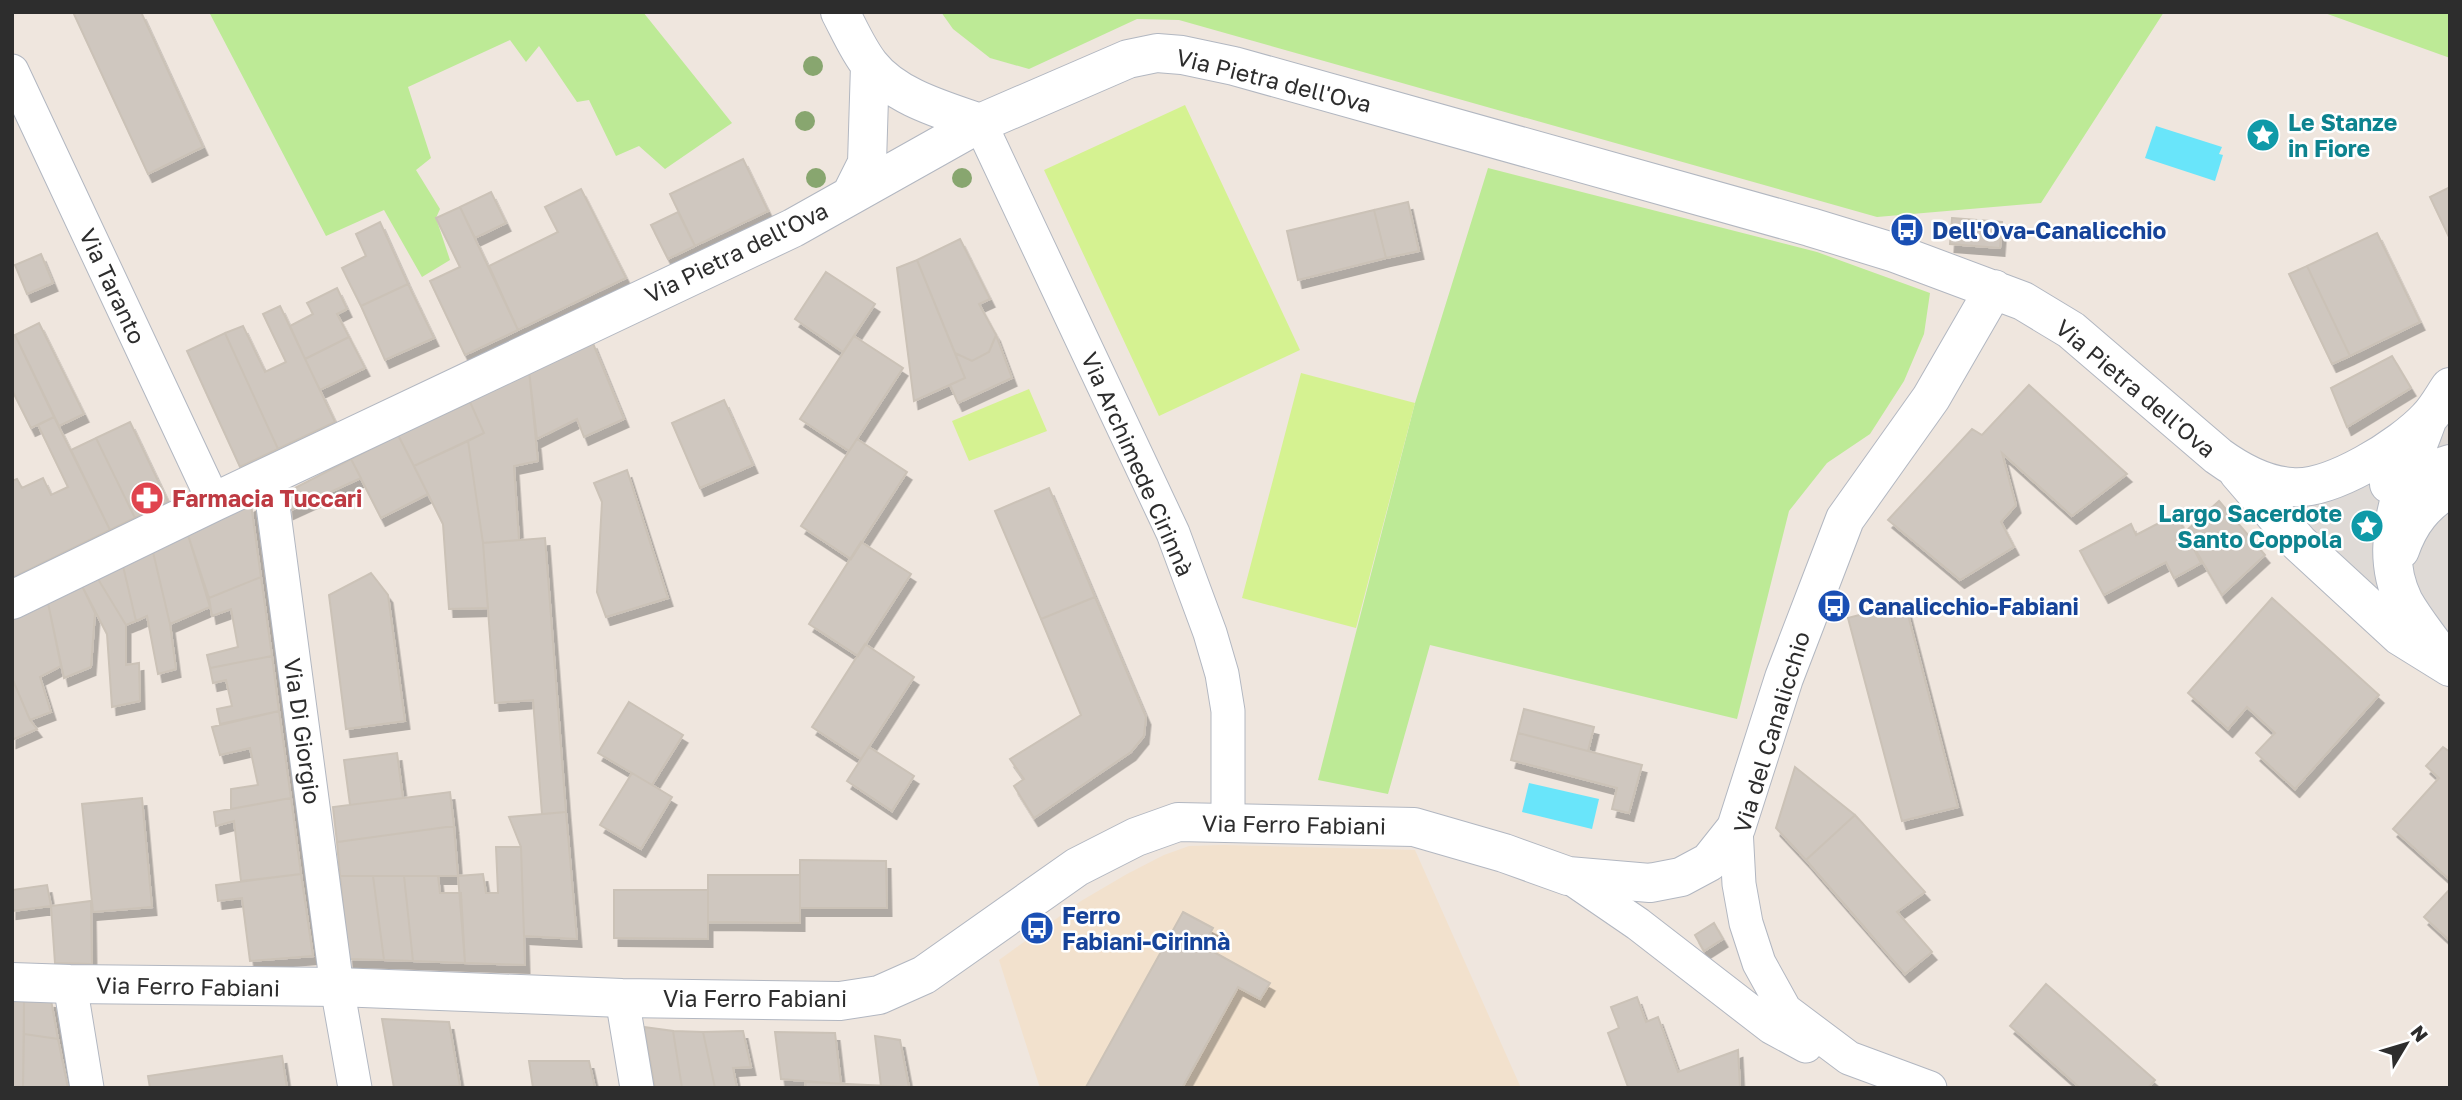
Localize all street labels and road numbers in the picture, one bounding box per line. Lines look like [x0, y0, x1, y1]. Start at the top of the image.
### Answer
street label: Via Pietra dell'Ova [1174, 42, 1374, 118]
street label: Via Pietra dell'Ova [640, 196, 832, 308]
street label: Via Taranto [74, 224, 152, 348]
street label: Via Pietra dell'Ova [2050, 313, 2222, 463]
street label: Via Archimede Cirinnà [1076, 348, 1200, 580]
street label: Via del Canalicchio [1727, 628, 1815, 836]
street label: Via Di Giorgio [279, 656, 327, 806]
street label: Via Ferro Fabiani [1202, 808, 1386, 840]
street label: Via Ferro Fabiani [96, 970, 280, 1002]
street label: Via Ferro Fabiani [663, 984, 847, 1012]

